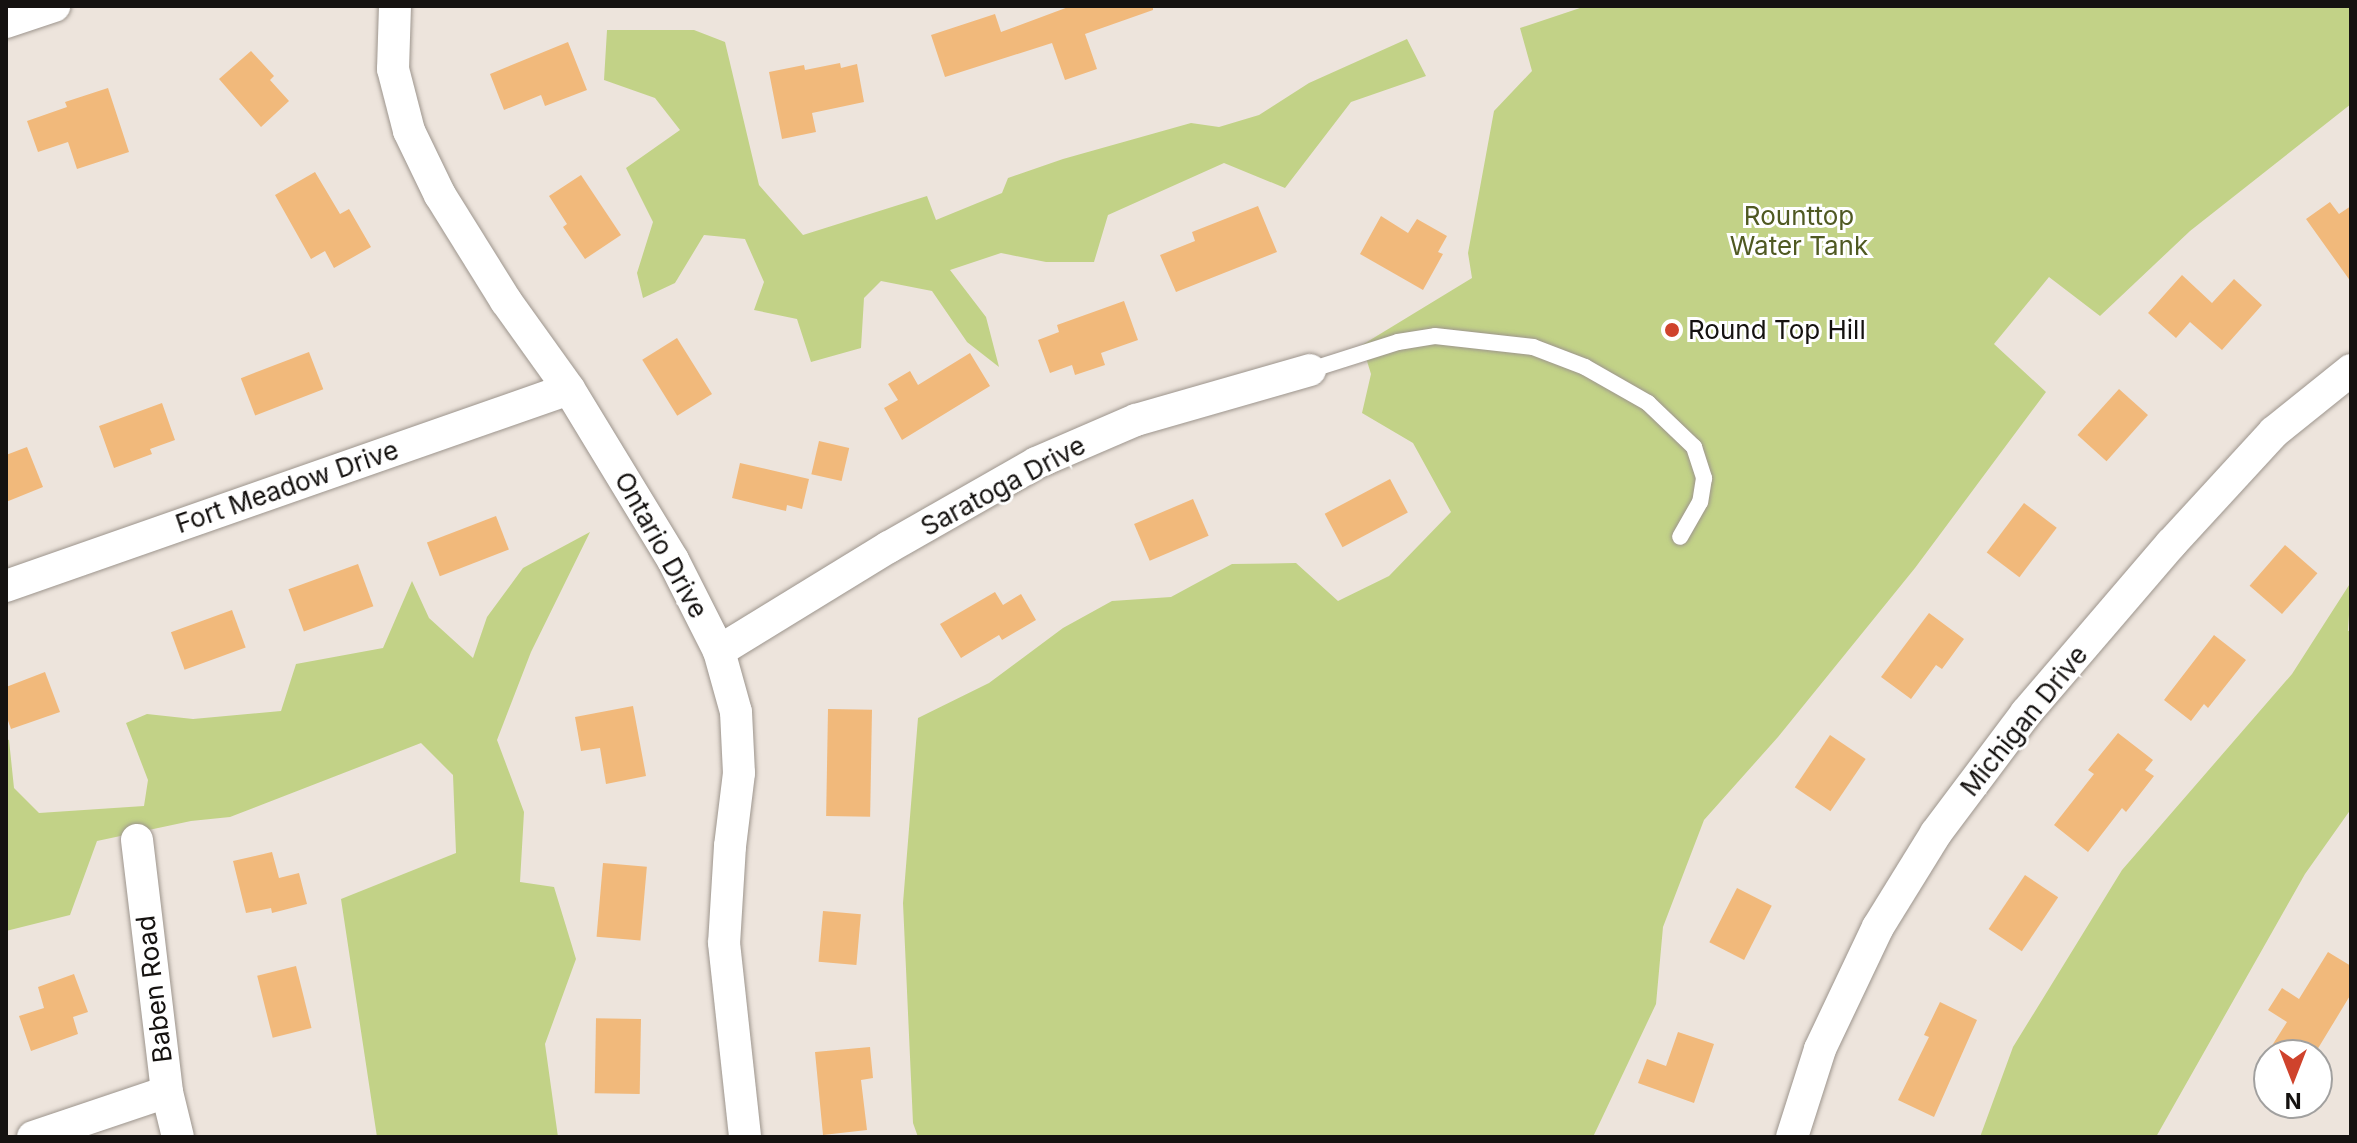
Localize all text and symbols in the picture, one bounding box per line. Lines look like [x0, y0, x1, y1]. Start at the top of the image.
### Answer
park label: Rounttop Water Tank [1730, 200, 1868, 262]
place label: Round Top Hill [1688, 314, 1866, 346]
marker: Round Top Hill [1663, 321, 1681, 339]
street label: Saratoga Drive [915, 430, 1091, 542]
street label: Fort Meadow Drive [171, 434, 403, 540]
street label: Ontario Drive [608, 466, 714, 624]
street label: Michigan Drive [1954, 640, 2094, 802]
street label: Baben Road [129, 914, 179, 1064]
north arrow [2253, 1039, 2333, 1119]
text: N [2285, 1088, 2301, 1114]

